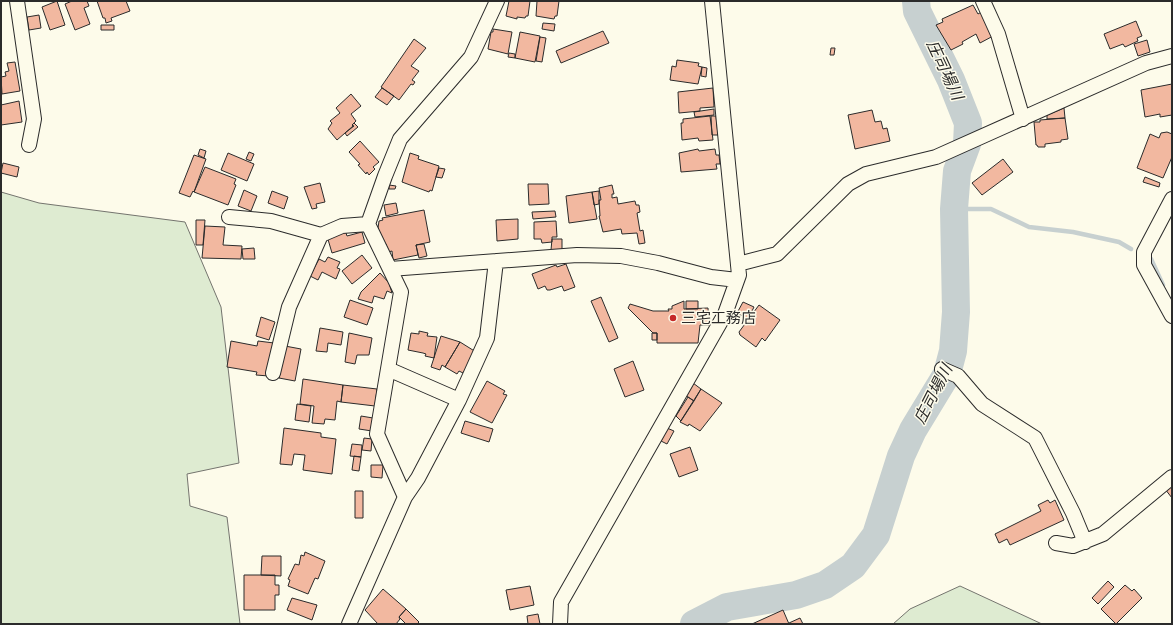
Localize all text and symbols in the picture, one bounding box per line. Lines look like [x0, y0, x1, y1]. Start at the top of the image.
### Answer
water label: 庄司場川 [923, 37, 968, 105]
place label: 三宅工務店 [681, 309, 756, 327]
marker: 三宅工務店 [668, 313, 678, 323]
water label: 庄司場川 [910, 359, 957, 427]

